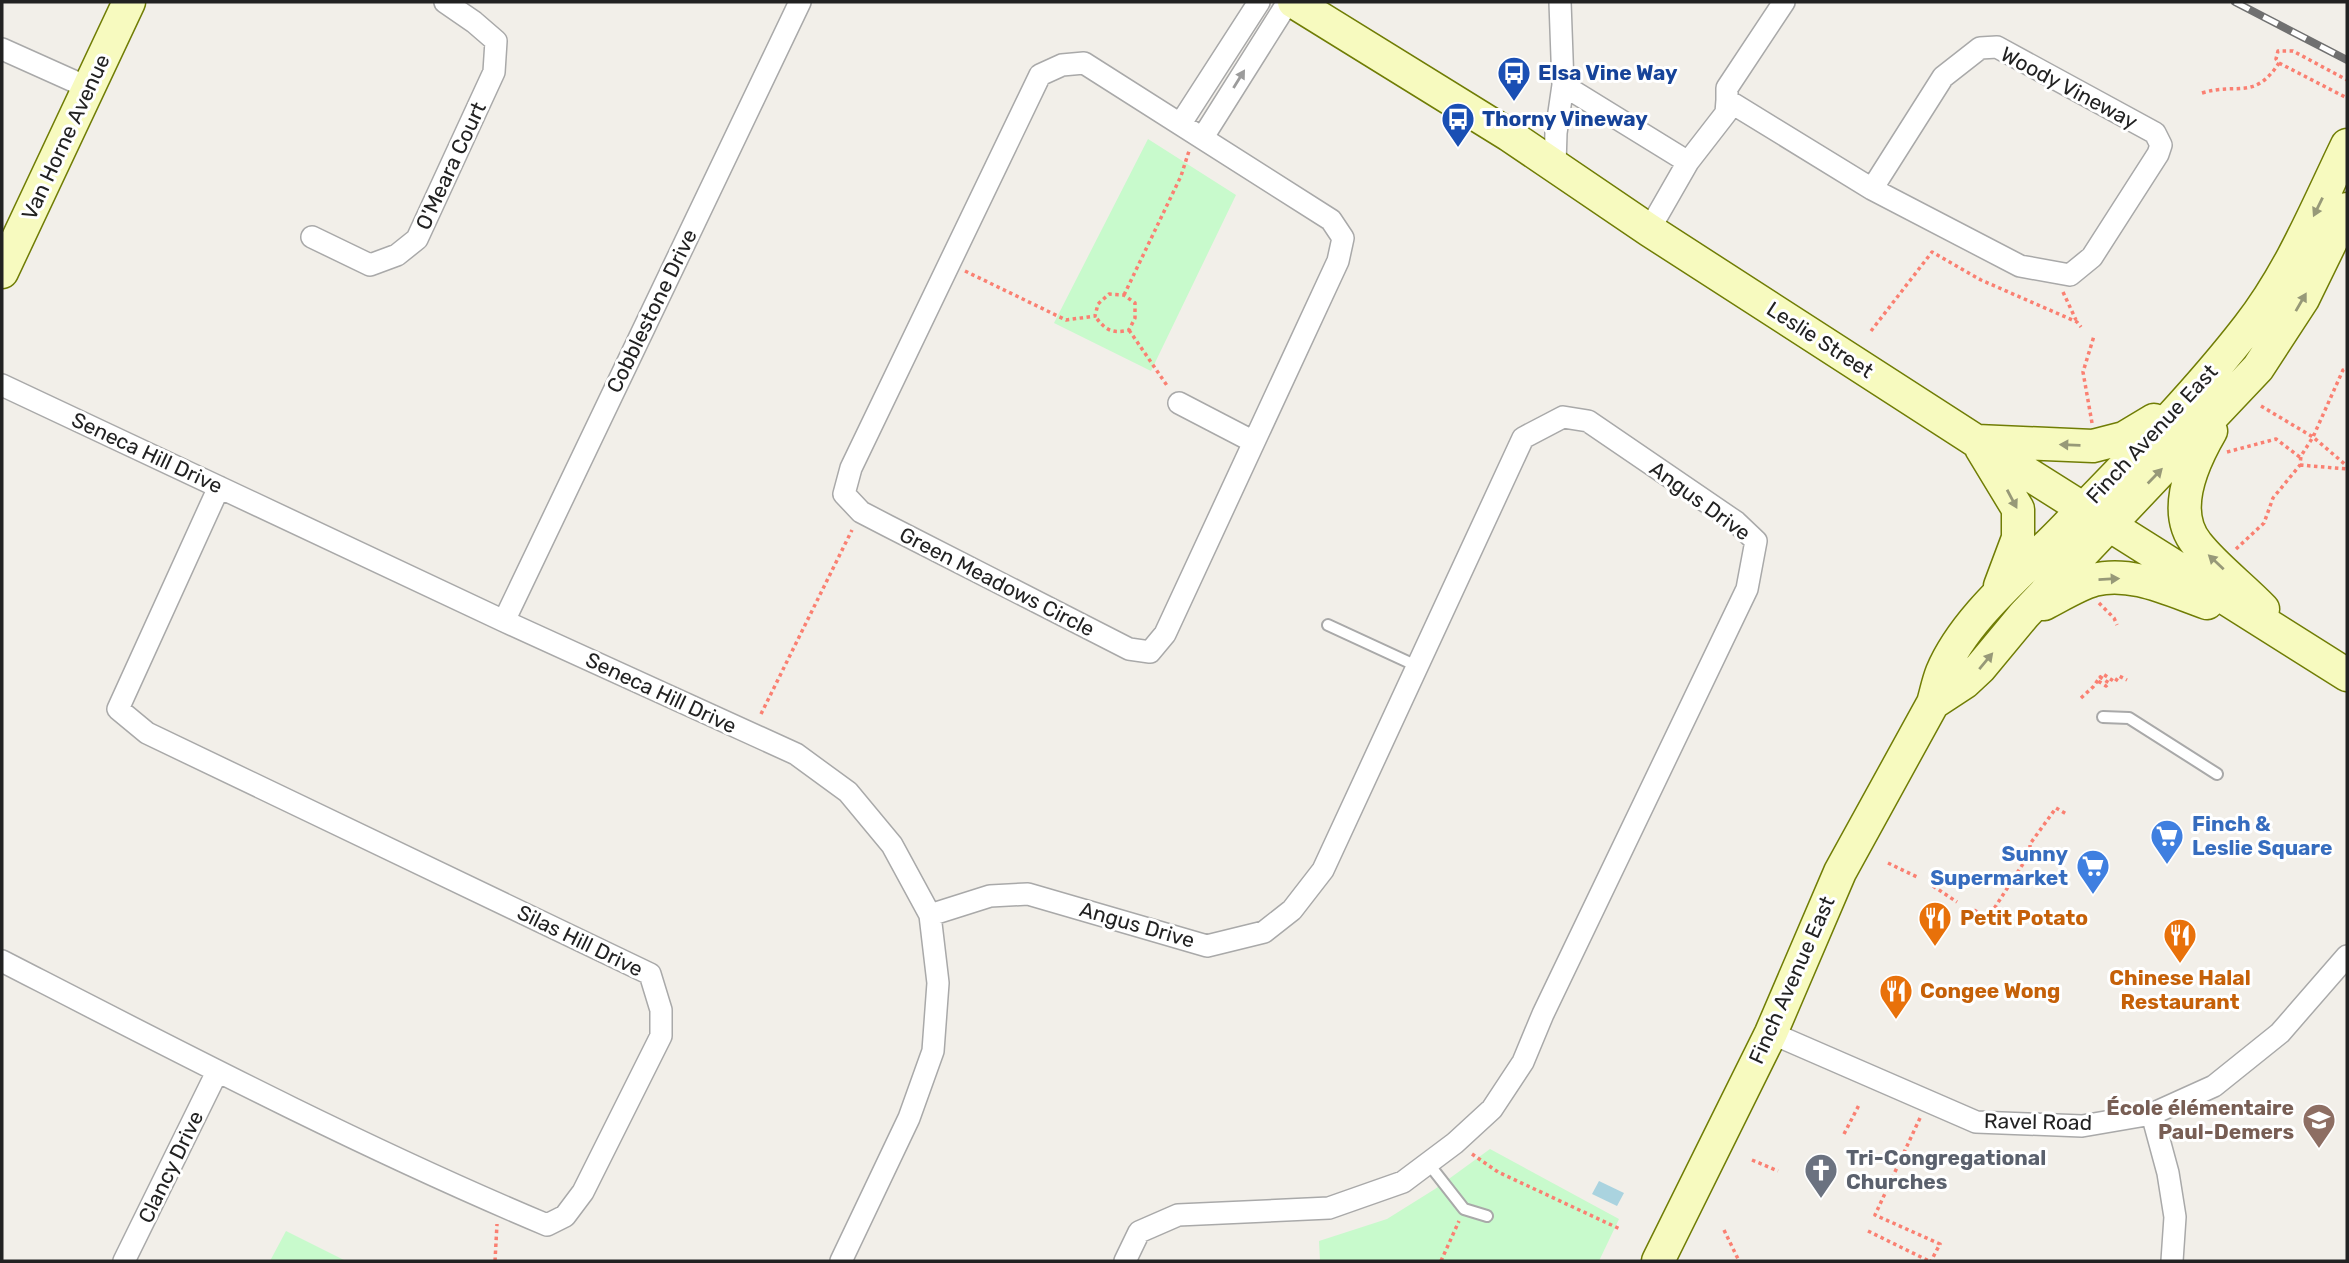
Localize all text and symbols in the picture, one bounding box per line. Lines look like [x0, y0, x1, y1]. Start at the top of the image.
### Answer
street label: Woody Vineway [1997, 41, 2142, 134]
street label: Van Horne Avenue [16, 50, 115, 224]
bus stop icon: Elsa Vine Way [1495, 54, 1533, 103]
place label: Elsa Vine Way [1538, 60, 1678, 85]
one-way arrow [1233, 69, 1246, 89]
street label: O'Meara Court [410, 98, 491, 234]
bus stop icon: Thorny Vineway [1439, 100, 1477, 149]
place label: Thorny Vineway [1482, 106, 1648, 131]
one-way arrow [2312, 197, 2323, 217]
street label: Cobblestone Drive [601, 225, 702, 397]
one-way arrow [2295, 292, 2307, 312]
street label: Leslie Street [1762, 296, 1878, 383]
street label: Finch Avenue East [2081, 359, 2222, 508]
street label: Seneca Hill Drive [68, 407, 227, 498]
one-way arrow [2059, 440, 2081, 451]
street label: Angus Drive [1645, 456, 1756, 545]
one-way arrow [2147, 467, 2164, 484]
one-way arrow [2006, 489, 2018, 509]
street label: Green Meadows Circle [896, 522, 1099, 642]
one-way arrow [2208, 555, 2225, 571]
one-way arrow [2098, 573, 2120, 584]
street label: Seneca Hill Drive [582, 647, 741, 738]
one-way arrow [1978, 652, 1994, 670]
place label: Finch & Leslie Square [2192, 811, 2332, 860]
supermarket icon: Finch & Leslie Square [2148, 817, 2186, 866]
place label: Sunny Supermarket [1930, 841, 2068, 890]
supermarket icon: Sunny Supermarket [2074, 847, 2112, 896]
street label: Finch Avenue East [1743, 892, 1840, 1068]
street label: Angus Drive [1077, 896, 1197, 953]
street label: Silas Hill Drive [513, 899, 647, 982]
restaurant icon: Petit Potato [1916, 899, 1954, 948]
place label: Petit Potato [1960, 905, 2088, 930]
restaurant icon: Chinese Halal Restaurant [2161, 916, 2199, 965]
place label: Chinese Halal Restaurant [2109, 965, 2251, 1014]
restaurant icon: Congee Wong [1877, 972, 1915, 1021]
place label: Congee Wong [1920, 978, 2060, 1003]
place label: École élémentaire Paul-Demers [2106, 1095, 2294, 1144]
school or university icon: École élémentaire Paul-Demers [2300, 1101, 2338, 1150]
street label: Clancy Drive [133, 1107, 208, 1227]
street label: Ravel Road [1984, 1108, 2092, 1135]
place label: Tri-Congregational Churches [1846, 1145, 2046, 1194]
church icon: Tri-Congregational Churches [1802, 1151, 1840, 1200]

